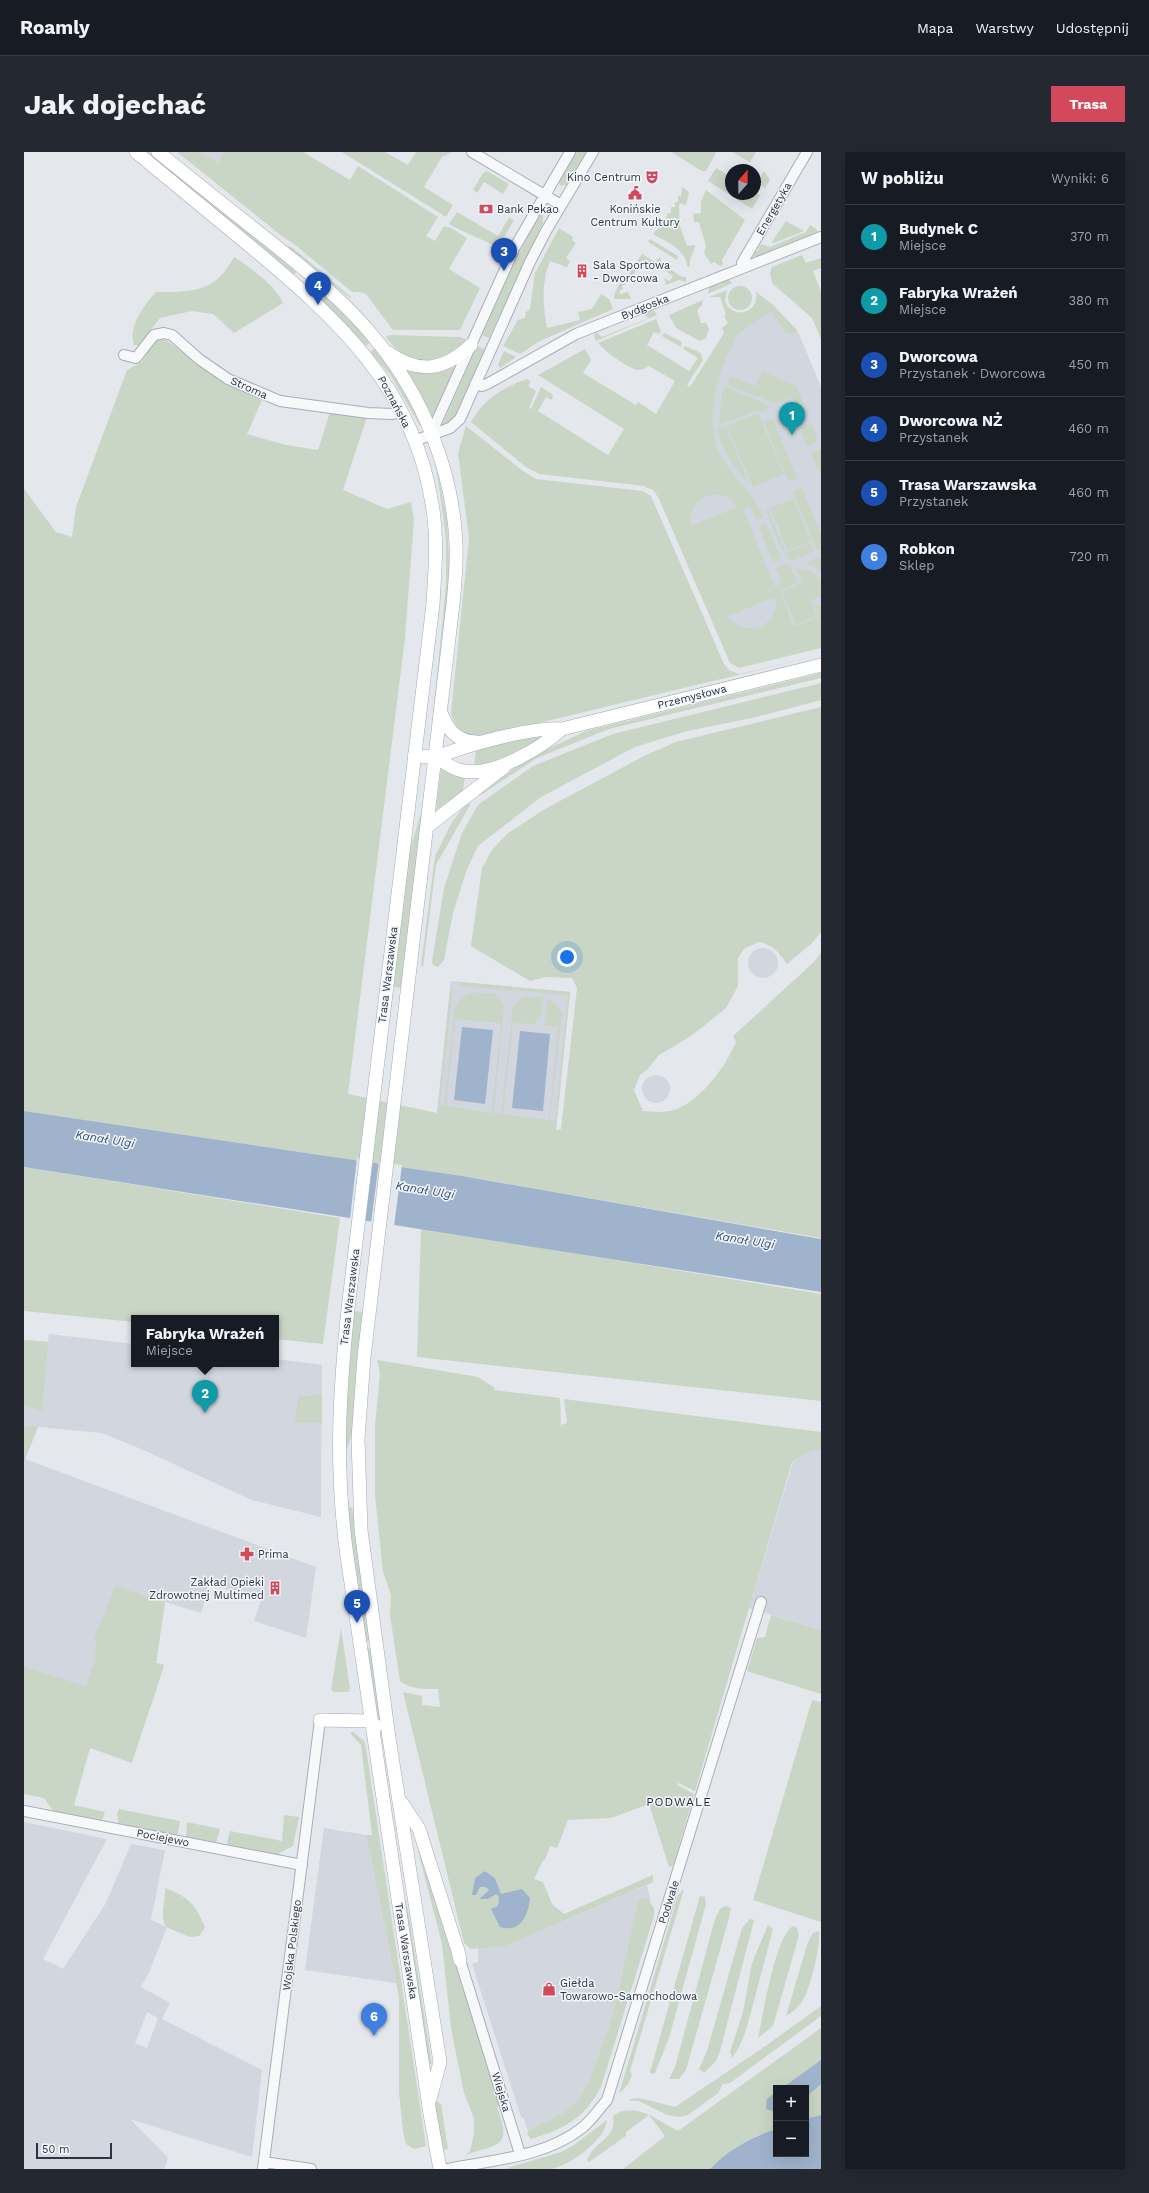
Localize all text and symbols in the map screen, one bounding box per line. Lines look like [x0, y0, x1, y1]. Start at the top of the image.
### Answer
text: Roamly [20, 16, 90, 39]
text: Mapa [917, 20, 953, 36]
text: Warstwy [975, 20, 1034, 36]
text: Udostępnij [1056, 20, 1129, 36]
button: Trasa [1051, 86, 1125, 122]
text: Jak dojechać [24, 88, 206, 121]
north arrow [725, 164, 761, 200]
text: W pobliżu [861, 168, 944, 188]
theatre icon: Kino Centrum [644, 169, 660, 185]
place label: Kino Centrum [567, 171, 641, 184]
text: Wyniki: 6 [1051, 171, 1109, 186]
street label: Energetyka [754, 180, 794, 238]
public building icon: Konińskie Centrum Kultury [627, 185, 643, 201]
bank icon: Bank Pekao [478, 201, 494, 217]
place label: Bank Pekao [497, 203, 559, 216]
place label: Konińskie Centrum Kultury [590, 203, 680, 229]
text: Budynek C [899, 220, 978, 238]
text: 1 [871, 229, 877, 244]
text: 370 m [1070, 229, 1109, 244]
pin: 3 [491, 238, 517, 271]
text: Miejsce [899, 238, 946, 253]
place label: Sala Sportowa - Dworcowa [593, 259, 670, 285]
building icon: Sala Sportowa - Dworcowa [574, 263, 590, 279]
pin: 4 [305, 272, 331, 305]
text: Fabryka Wrażeń [899, 284, 1018, 302]
street label: Bydgoska [619, 292, 671, 322]
text: 2 [870, 293, 878, 308]
text: 380 m [1069, 293, 1109, 308]
text: Miejsce [899, 302, 946, 317]
text: Dworcowa [899, 348, 978, 366]
text: 3 [870, 357, 878, 372]
text: 450 m [1069, 357, 1109, 372]
text: Przystanek · Dworcowa [899, 366, 1046, 381]
street label: Stroma [228, 374, 270, 402]
street label: Poznańska [375, 374, 413, 430]
pin: 1 [779, 402, 805, 435]
text: Dworcowa NŻ [899, 412, 1003, 430]
text: 4 [870, 421, 878, 436]
text: 460 m [1068, 421, 1109, 436]
text: Przystanek [899, 430, 968, 445]
text: Trasa Warszawska [899, 476, 1036, 494]
text: 5 [870, 485, 878, 500]
text: 460 m [1068, 485, 1109, 500]
text: Przystanek [899, 494, 968, 509]
text: Robkon [899, 540, 955, 558]
text: 6 [870, 549, 878, 564]
text: 720 m [1069, 549, 1109, 564]
text: Sklep [899, 558, 934, 573]
street label: Przemysłowa [656, 682, 728, 712]
street label: Trasa Warszawska [376, 926, 400, 1024]
your location [557, 947, 577, 967]
water label: Kanał Ulgi [74, 1127, 136, 1151]
water label: Kanał Ulgi [394, 1178, 456, 1202]
water label: Kanał Ulgi [714, 1228, 776, 1252]
street label: Trasa Warszawska [338, 1248, 362, 1346]
popup [131, 1315, 279, 1367]
text: Fabryka Wrażeń [146, 1325, 264, 1343]
text: Miejsce [146, 1343, 193, 1358]
pin: 2 [192, 1380, 218, 1413]
pharmacy icon: Prima [239, 1546, 255, 1562]
place label: Prima [258, 1548, 289, 1561]
place label: Zakład Opieki Zdrowotnej Multimed [149, 1576, 264, 1602]
building icon: Zakład Opieki Zdrowotnej Multimed [267, 1580, 283, 1596]
pin: 5 [344, 1590, 370, 1623]
district label: PODWALE [646, 1795, 712, 1809]
street label: Pociejewo [136, 1827, 190, 1849]
street label: Podwale [656, 1879, 682, 1925]
street label: Wojska Polskiego [280, 1899, 304, 1991]
street label: Trasa Warszawska [392, 1902, 420, 2000]
place label: Giełda Towarowo-Samochodowa [560, 1977, 697, 2003]
shop icon: Giełda Towarowo-Samochodowa [541, 1981, 557, 1997]
pin: 6 [361, 2003, 387, 2036]
street label: Wiejska [489, 2071, 513, 2113]
map controls [773, 2085, 809, 2157]
button: + [773, 2085, 809, 2121]
button: − [773, 2121, 809, 2157]
scale bar [36, 2141, 112, 2160]
text: 50 m [42, 2143, 69, 2156]

